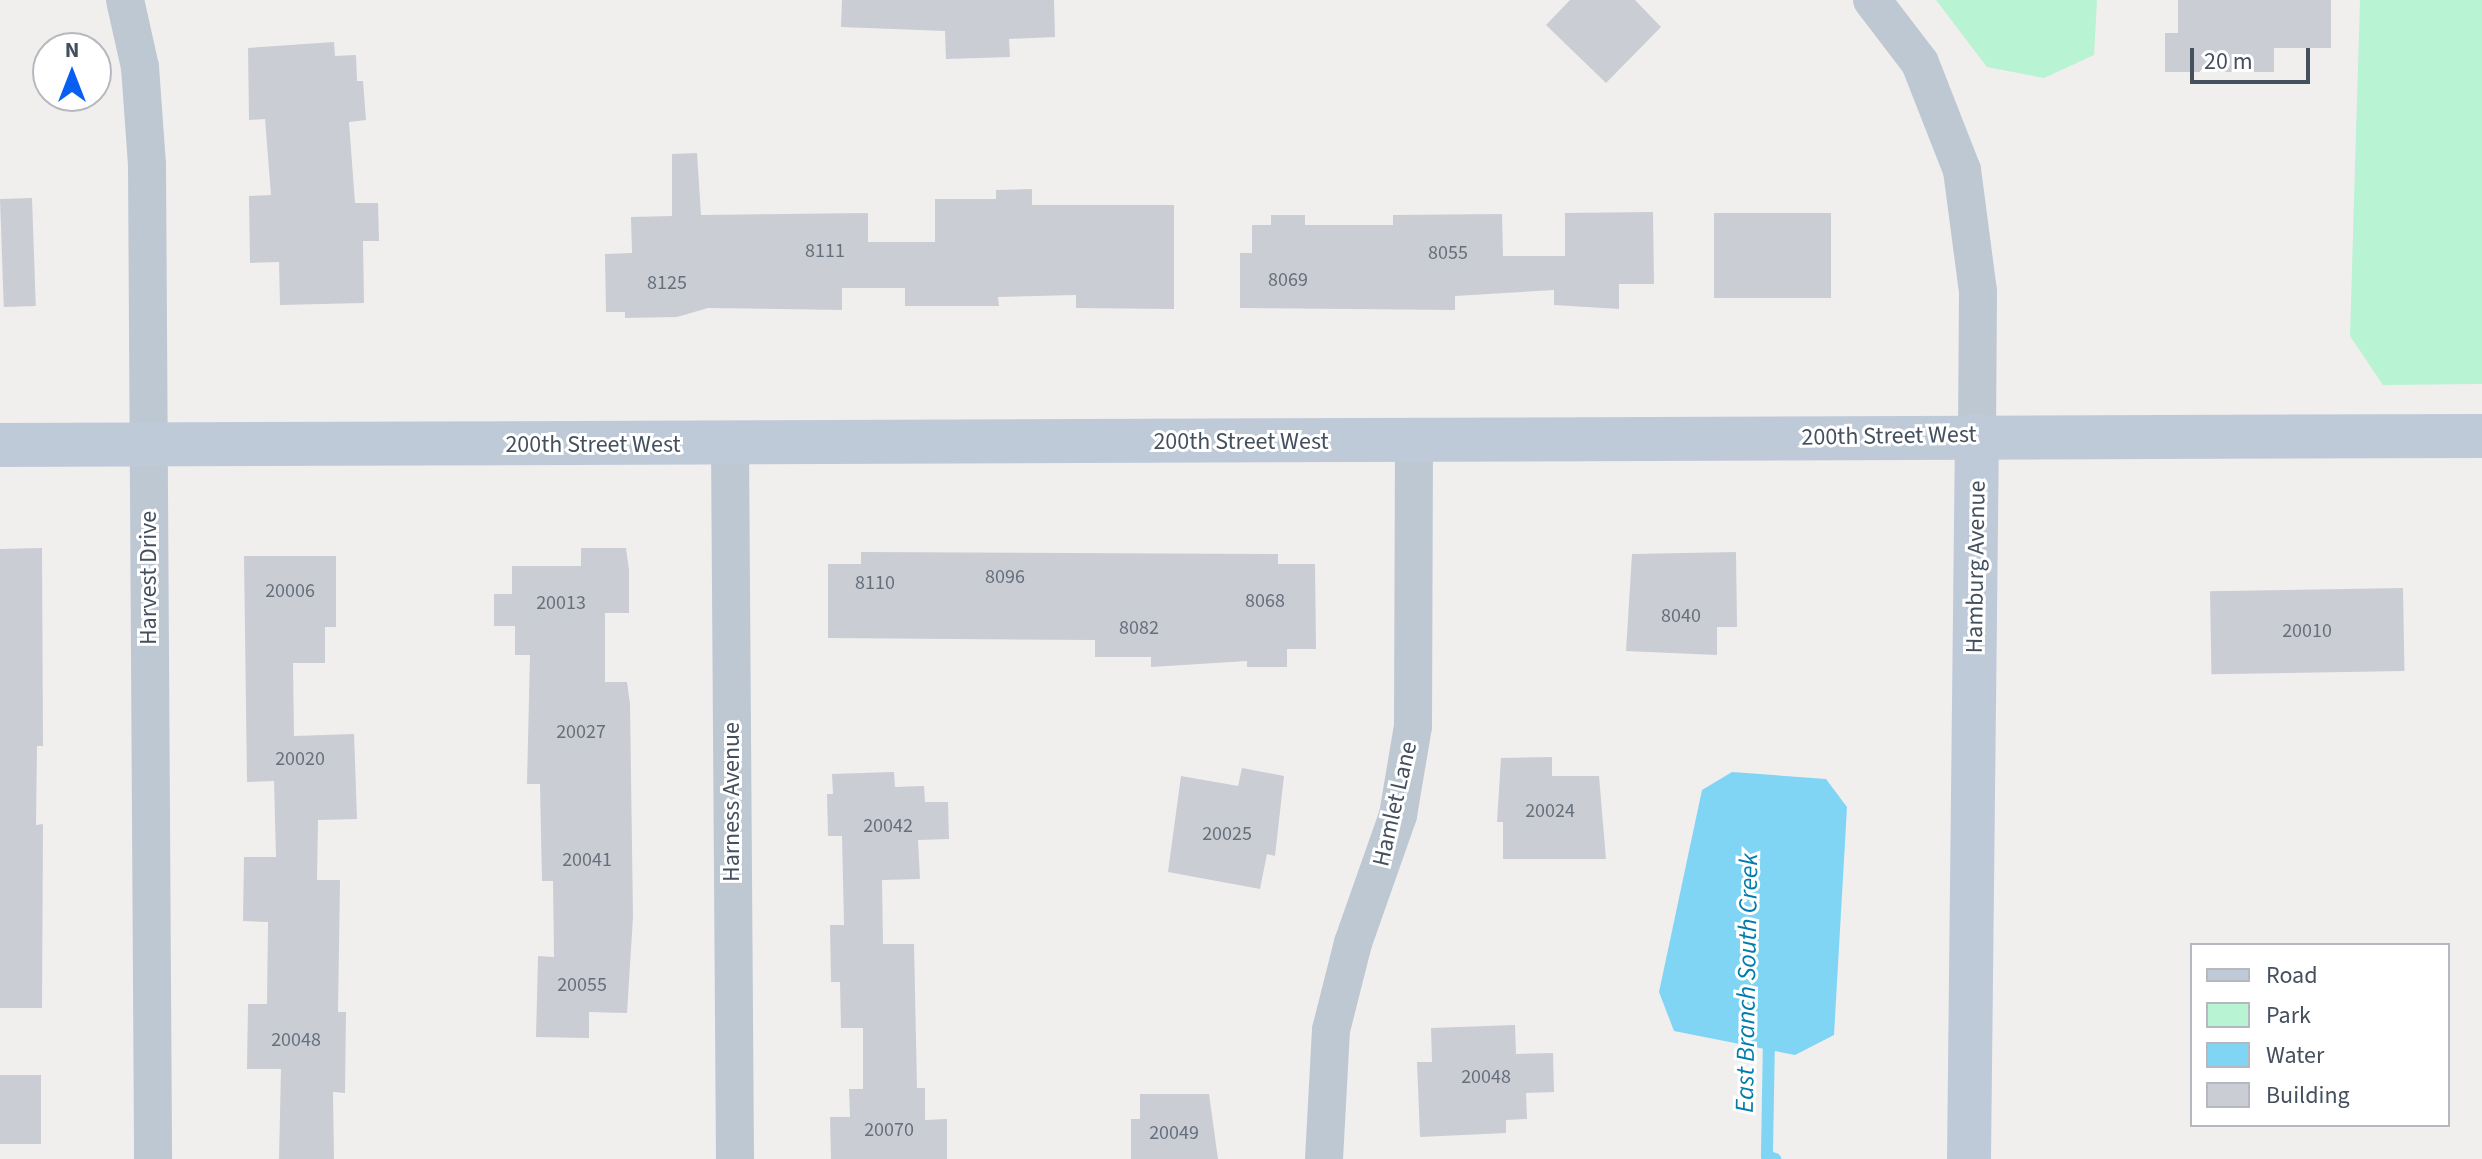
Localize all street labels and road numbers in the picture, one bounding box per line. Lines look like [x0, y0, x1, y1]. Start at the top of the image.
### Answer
street label: 200th Street West [1801, 420, 1977, 452]
street label: 200th Street West [1153, 428, 1329, 456]
street label: 200th Street West [505, 431, 681, 459]
street label: Hamburg Avenue [1960, 480, 1992, 654]
street label: Harvest Drive [135, 511, 163, 645]
street label: Harness Avenue [718, 722, 746, 882]
street label: Hamlet Lane [1367, 739, 1423, 869]

